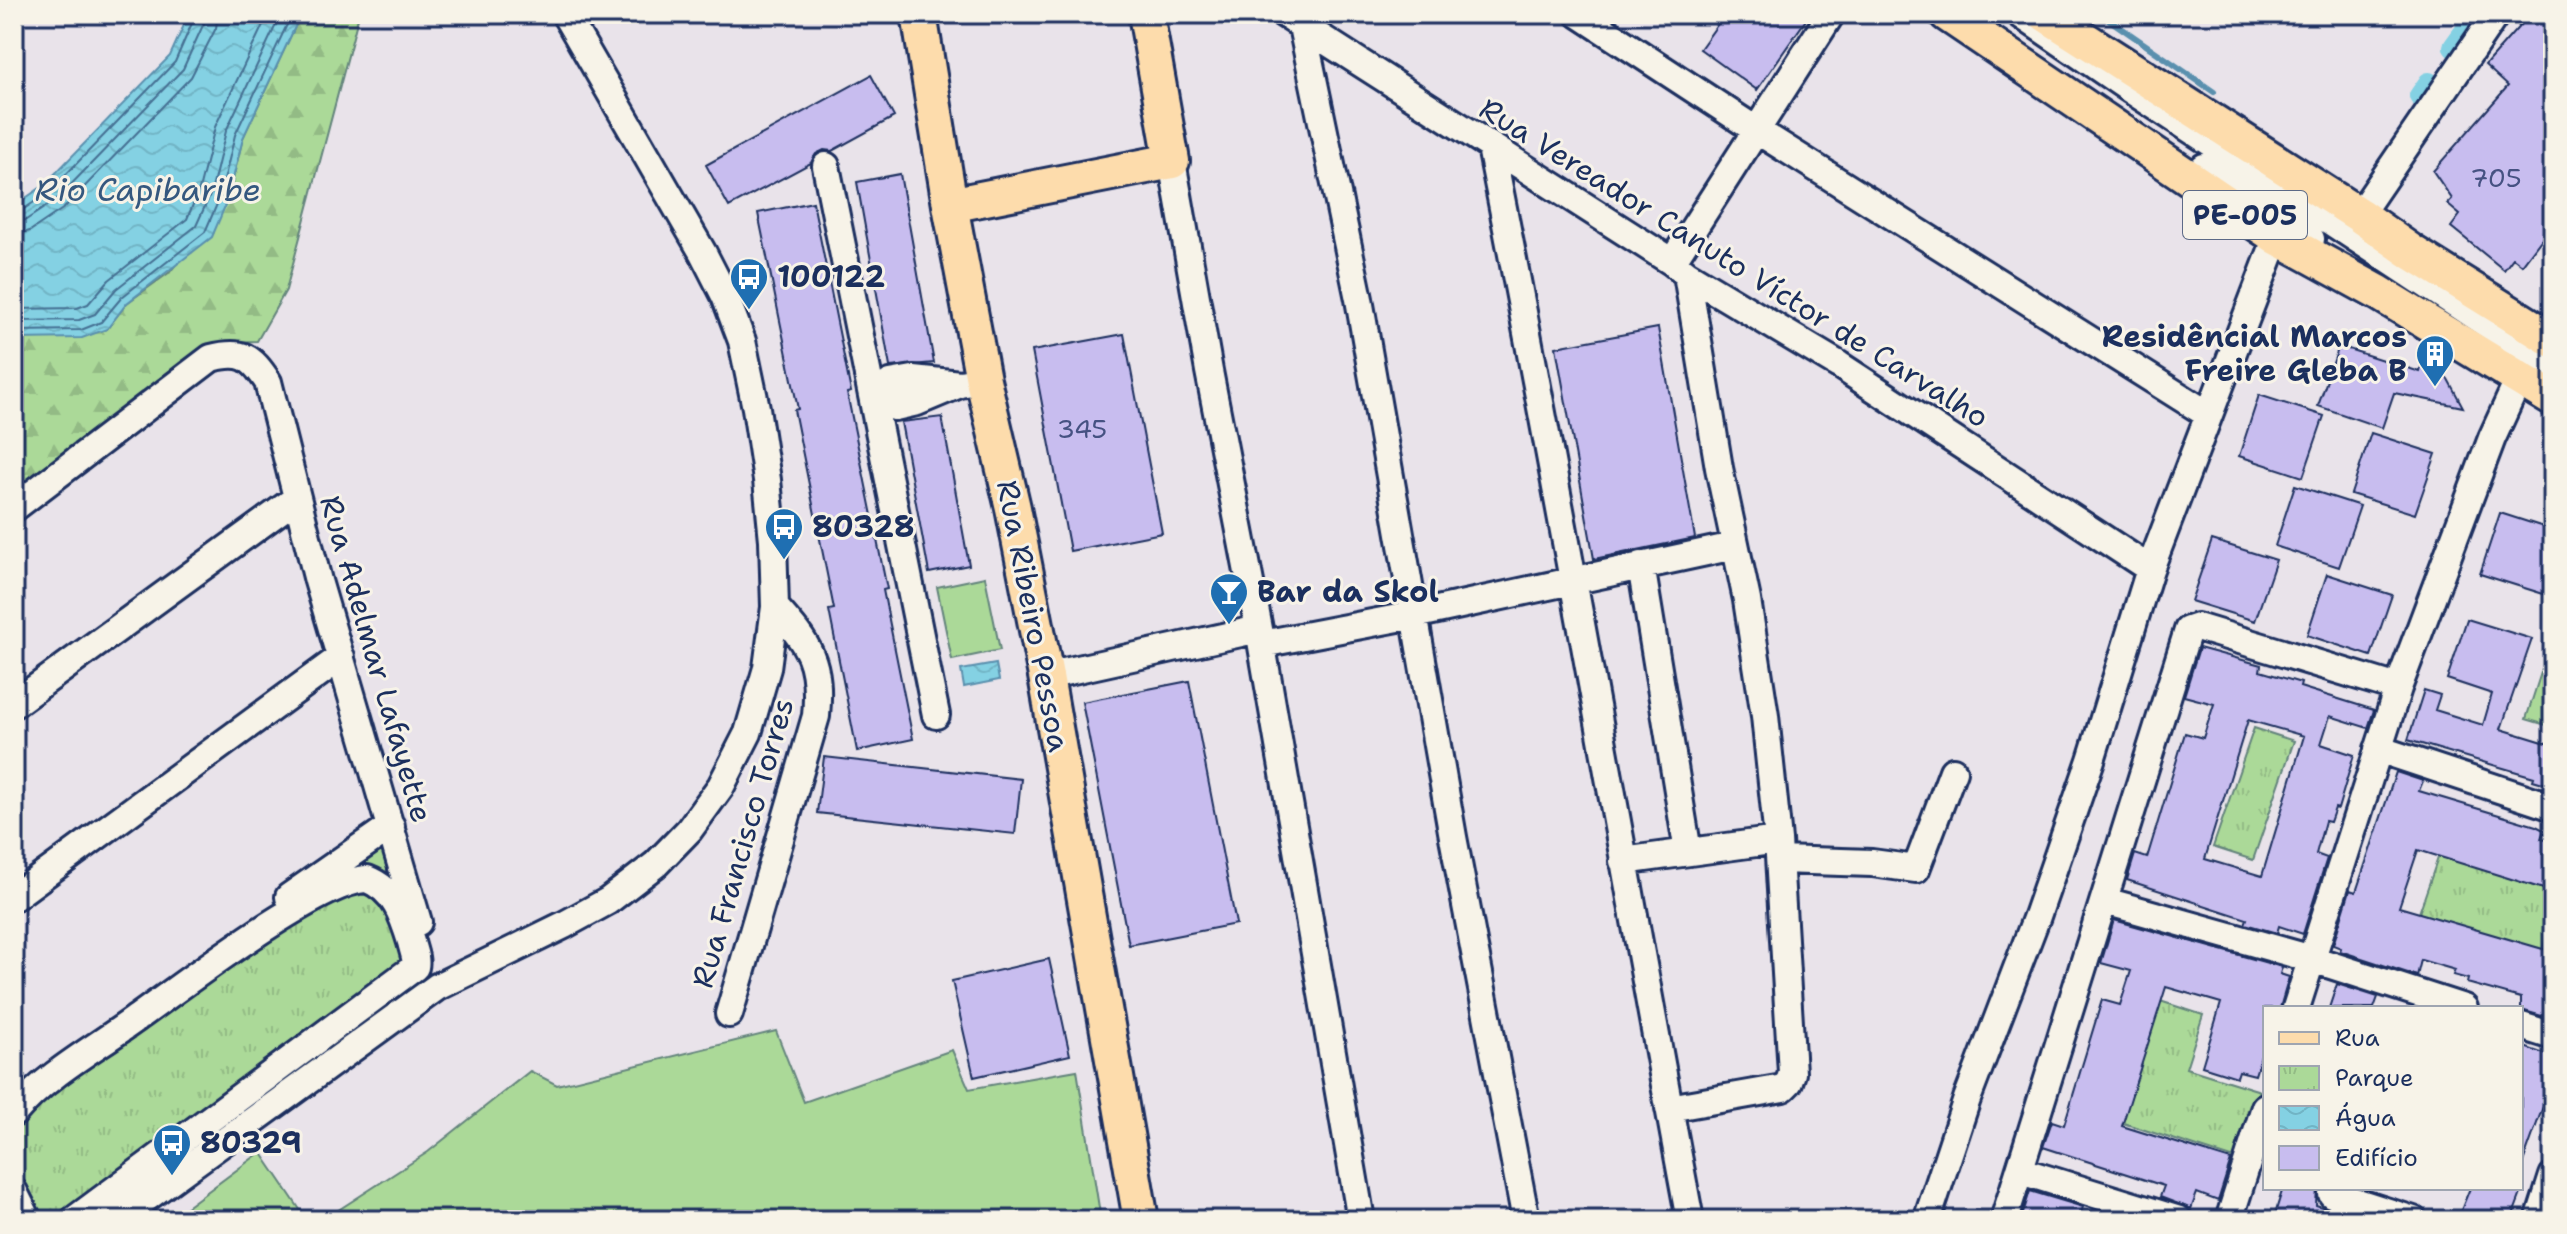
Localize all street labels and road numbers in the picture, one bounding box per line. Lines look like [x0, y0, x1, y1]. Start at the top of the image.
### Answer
street label: Rua Vereador Canuto Víctor de Carvalho [1472, 88, 1997, 437]
road number: PE-005 [2183, 191, 2307, 239]
street label: Rua Ribeiro Pessoa [987, 477, 1080, 755]
street label: Rua Adelmar Lafayette [310, 491, 443, 827]
street label: Rua Francisco Torres [681, 693, 804, 993]

